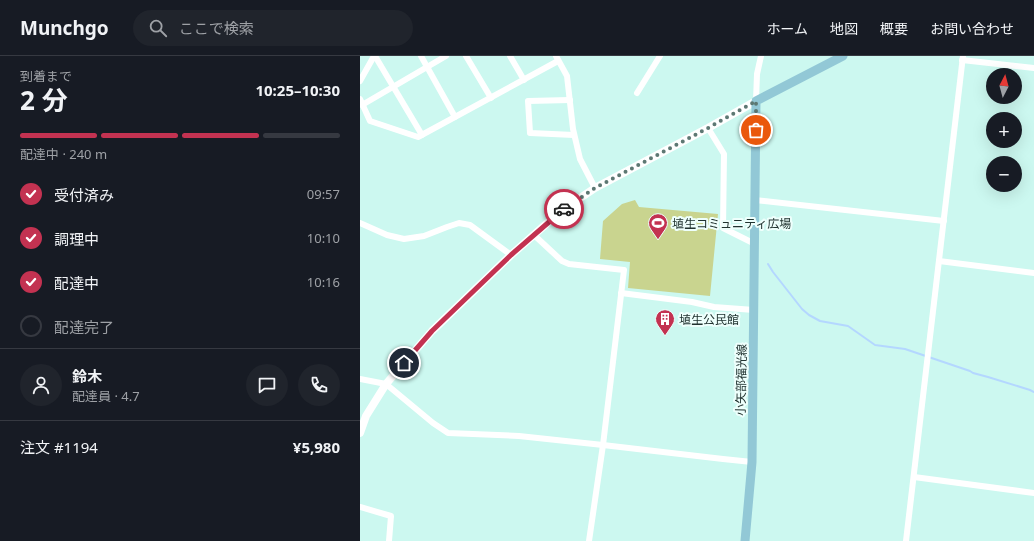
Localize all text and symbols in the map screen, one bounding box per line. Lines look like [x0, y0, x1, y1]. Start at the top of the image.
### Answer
search box [133, 10, 413, 46]
text: Munchgo [20, 15, 109, 41]
icon: search [147, 17, 169, 39]
text: ここで検索 [179, 18, 254, 38]
text: ホーム [766, 19, 808, 38]
text: 地図 [830, 19, 858, 38]
text: 概要 [880, 19, 908, 38]
text: お問い合わせ [930, 19, 1014, 38]
text: 到着まで [20, 67, 72, 85]
north arrow [986, 68, 1022, 104]
map controls [986, 68, 1022, 192]
text: 10:25–10:30 [255, 80, 340, 100]
text: 2 分 [20, 82, 68, 118]
button: + [986, 112, 1022, 148]
pin [739, 113, 773, 147]
icon: bag [745, 119, 767, 141]
text: 配達中 · 240 m [20, 145, 107, 163]
button: − [986, 156, 1022, 192]
icon: check [20, 183, 42, 205]
text: 受付済み [54, 185, 114, 205]
text: 09:57 [307, 185, 340, 203]
courier [544, 189, 584, 229]
icon: car [553, 198, 575, 220]
sports icon: 埴生コミュニティ広場 [647, 212, 669, 240]
place label: 埴生コミュニティ広場 [672, 215, 791, 232]
icon: check [20, 227, 42, 249]
text: 調理中 [54, 229, 99, 249]
text: 10:10 [307, 229, 340, 247]
icon: check [20, 271, 42, 293]
text: 配達中 [54, 273, 99, 293]
text: 10:16 [307, 273, 340, 291]
building icon: 埴生公民館 [654, 308, 676, 336]
place label: 埴生公民館 [679, 311, 739, 328]
text: 配達完了 [54, 317, 114, 337]
street label: 小矢部福光線 [732, 344, 750, 416]
pin [387, 346, 421, 380]
icon: home [393, 352, 415, 374]
button: person [20, 364, 62, 406]
button: chat [246, 364, 288, 406]
button: phone [298, 364, 340, 406]
text: 鈴木 [72, 366, 102, 386]
text: 配達員 · 4.7 [72, 387, 140, 405]
text: 注文 #1194 [20, 437, 98, 457]
text: ¥5,980 [293, 437, 340, 457]

